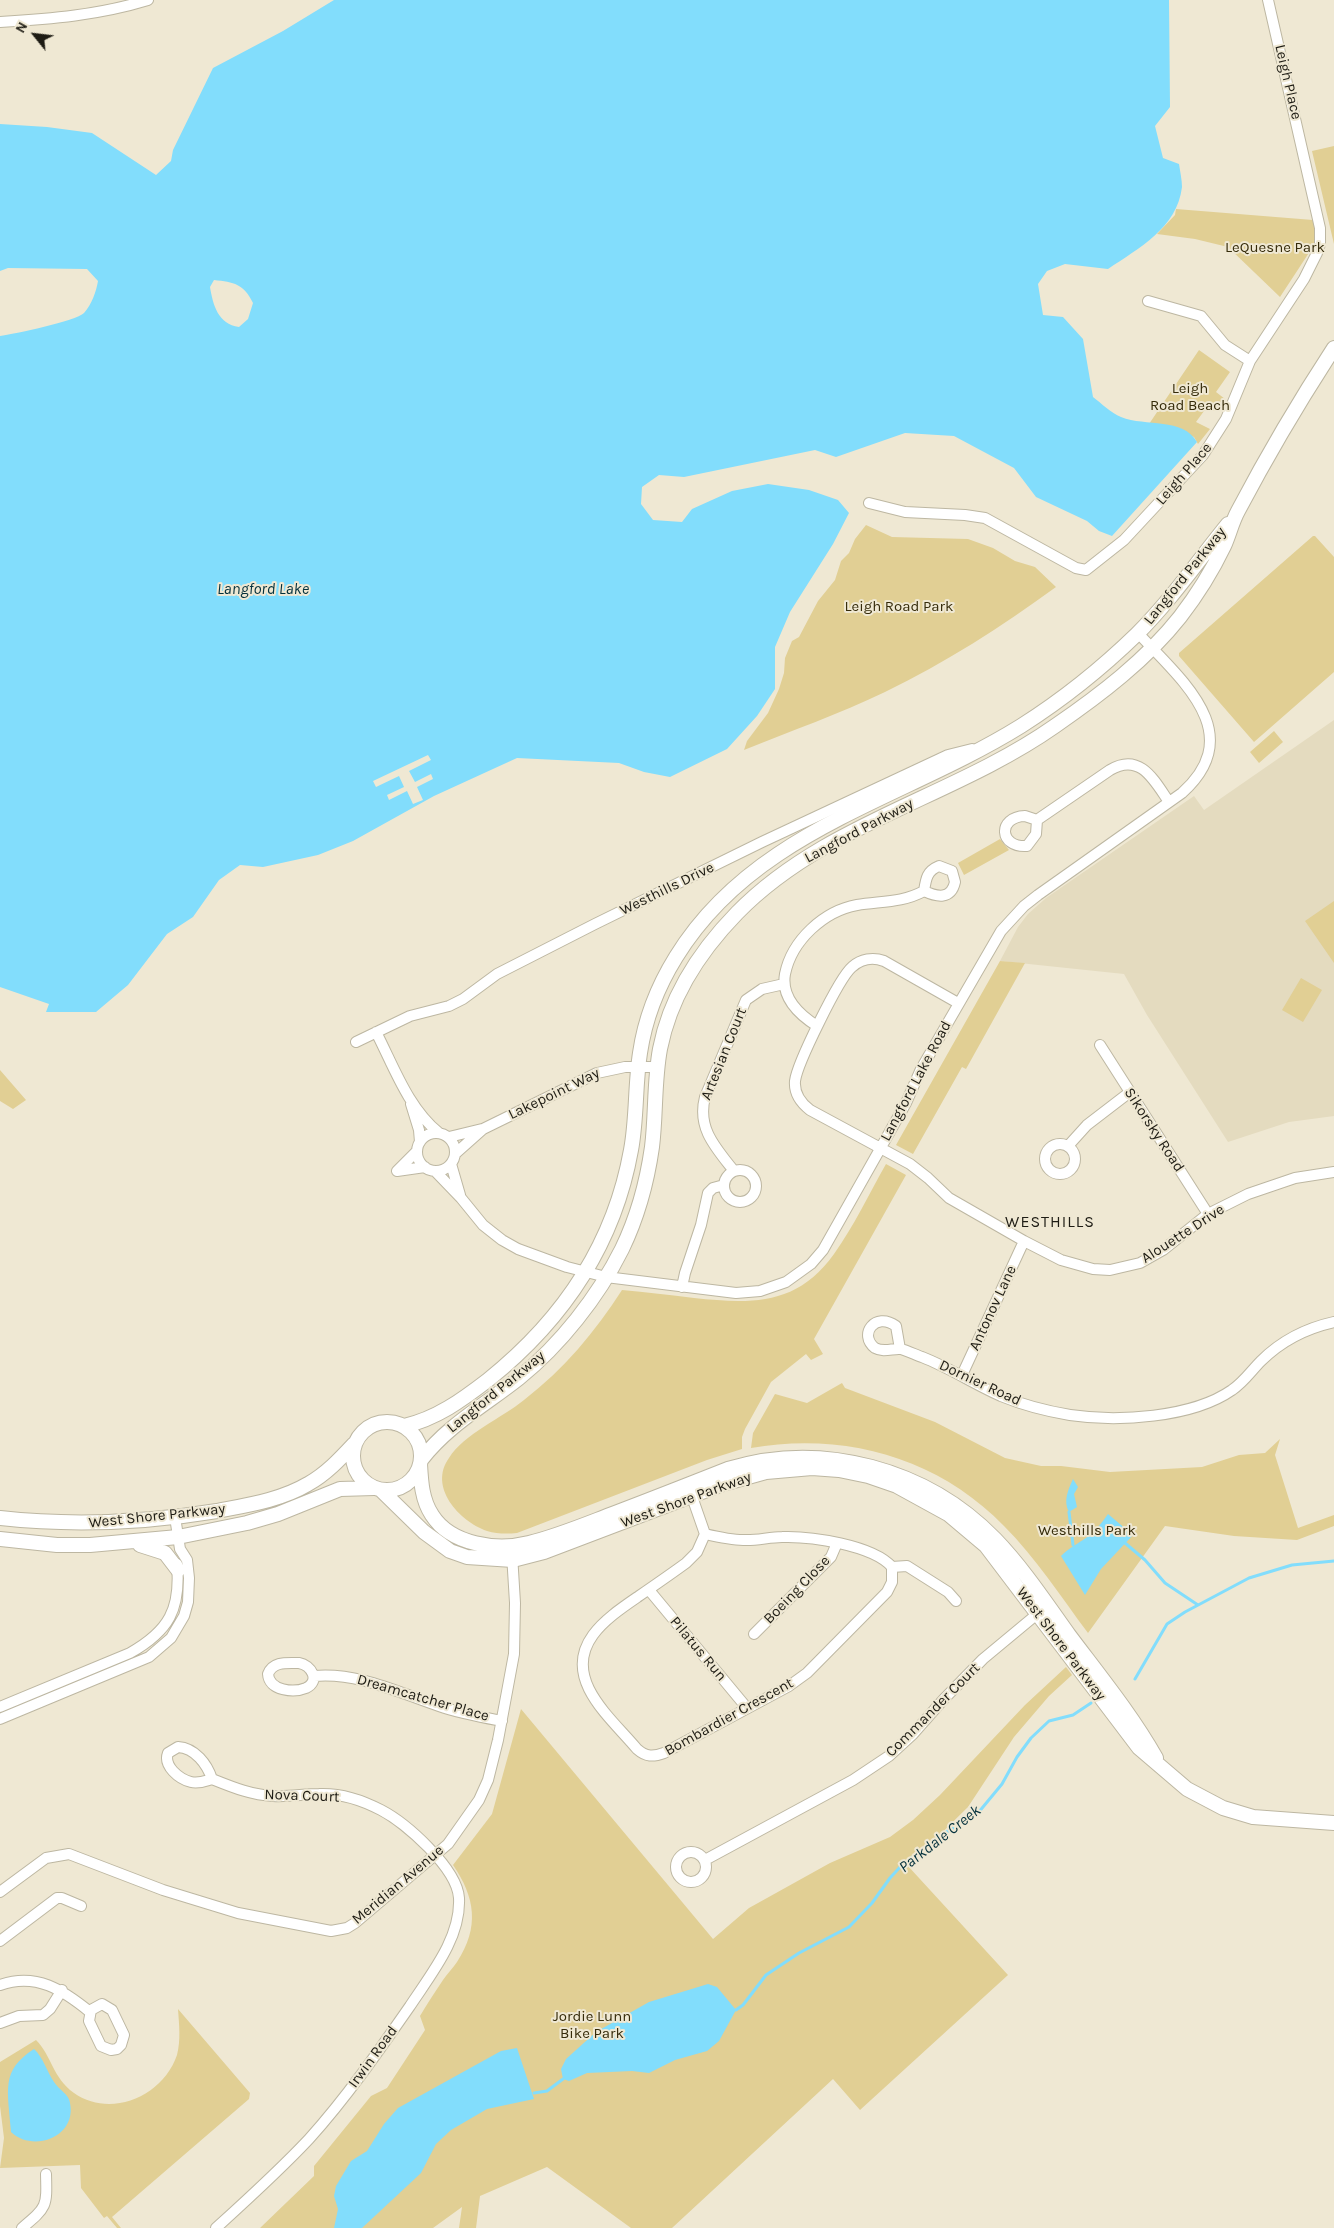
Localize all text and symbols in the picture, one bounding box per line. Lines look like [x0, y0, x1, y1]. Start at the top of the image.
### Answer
north arrow [10, 10, 60, 60]
text: N [12, 19, 31, 36]
street label: Leigh Place [1271, 43, 1305, 121]
park label: LeQuesne Park [1225, 239, 1325, 257]
park label: Leigh Road Beach [1150, 380, 1230, 415]
street label: Leigh Place [1152, 439, 1216, 509]
street label: Langford Parkway [1140, 523, 1230, 629]
water label: Langford Lake [217, 579, 309, 599]
park label: Leigh Road Park [845, 598, 953, 616]
street label: Langford Parkway [802, 795, 916, 867]
street label: Westhills Drive [617, 858, 717, 920]
street label: Artesian Court [697, 1005, 751, 1103]
street label: Langford Lake Road [877, 1018, 955, 1144]
street label: Lakepoint Way [505, 1064, 603, 1124]
street label: Sikorsky Road [1120, 1085, 1188, 1175]
street label: Alouette Drive [1138, 1200, 1228, 1268]
district label: WESTHILLS [1004, 1212, 1096, 1232]
street label: Antonov Lane [965, 1263, 1021, 1353]
street label: Langford Parkway [443, 1347, 549, 1437]
street label: Dornier Road [936, 1356, 1024, 1410]
street label: West Shore Parkway [618, 1468, 754, 1532]
street label: West Shore Parkway [88, 1500, 226, 1532]
park label: Westhills Park [1038, 1522, 1136, 1540]
street label: Boeing Close [760, 1552, 834, 1628]
street label: West Shore Parkway [1013, 1584, 1109, 1704]
street label: Pilatus Run [666, 1613, 730, 1685]
street label: Commander Court [882, 1659, 984, 1761]
street label: Dreamcatcher Place [355, 1671, 491, 1725]
street label: Bombardier Crescent [661, 1674, 797, 1760]
street label: Nova Court [264, 1786, 340, 1806]
water label: Parkdale Creek [895, 1801, 985, 1877]
street label: Meridian Avenue [349, 1842, 447, 1928]
park label: Jordie Lunn Bike Park [553, 2008, 631, 2043]
street label: Irwin Road [345, 2023, 401, 2091]

